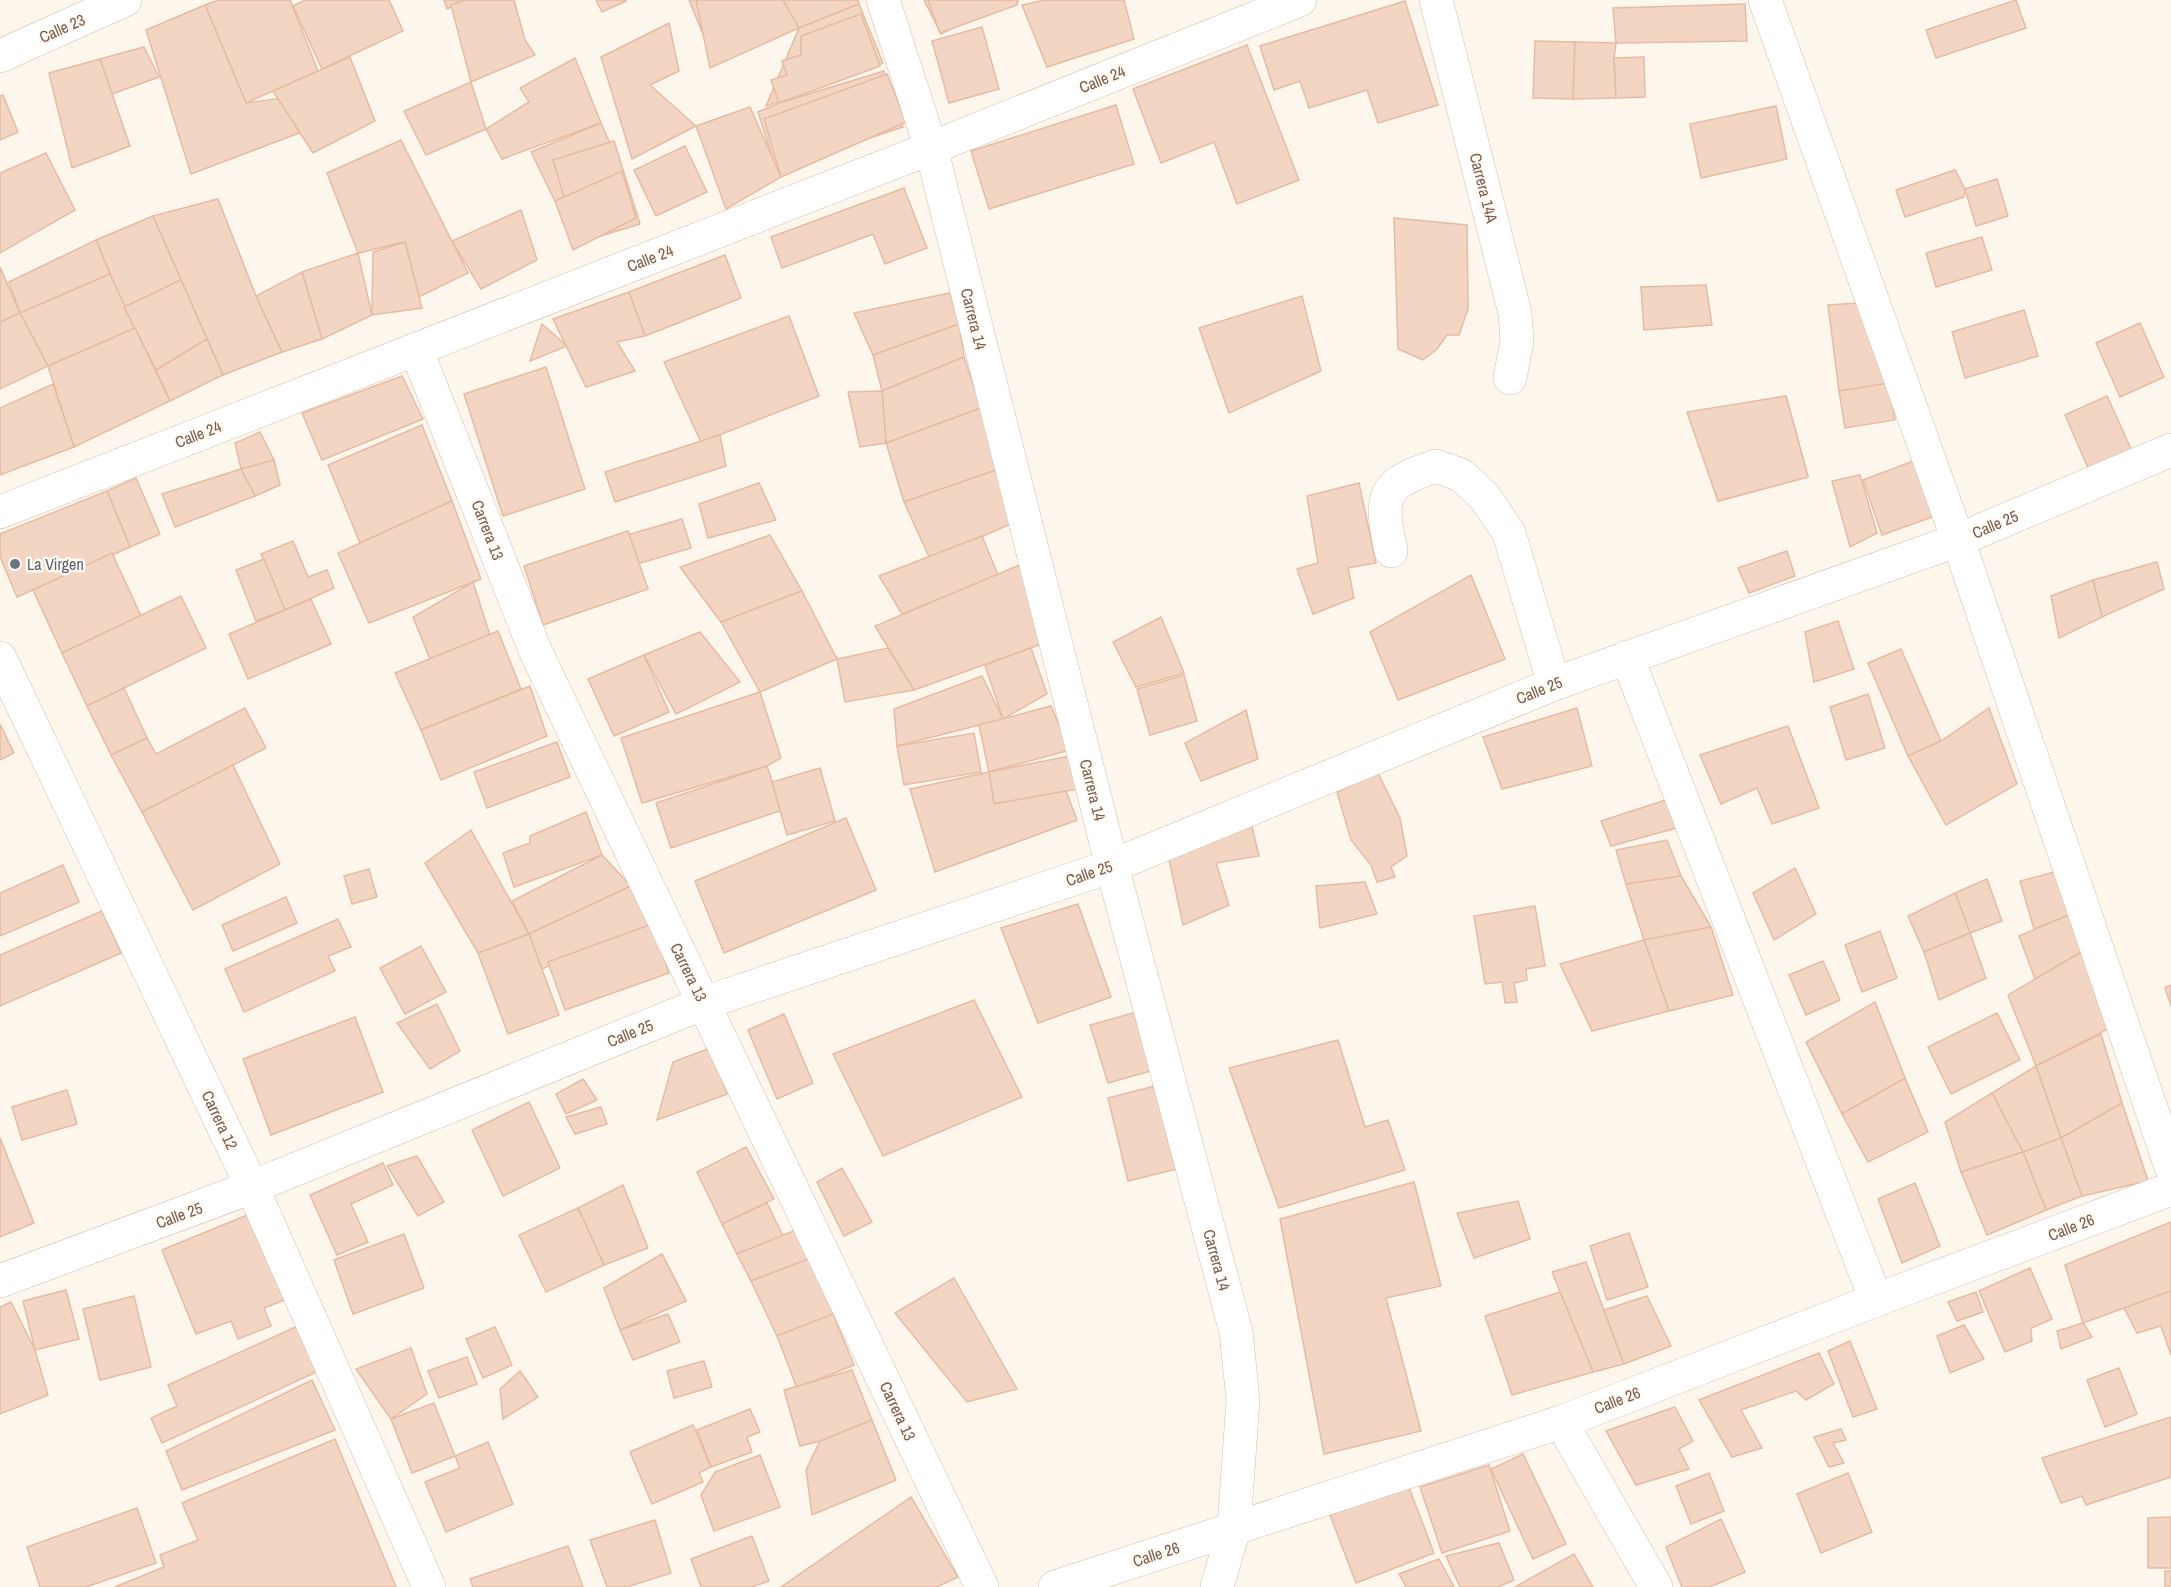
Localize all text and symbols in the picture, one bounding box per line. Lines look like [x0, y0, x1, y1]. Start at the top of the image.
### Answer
street label: Calle 23 [36, 8, 88, 48]
street label: Calle 24 [1076, 60, 1128, 98]
street label: Carrera 14A [1465, 151, 1503, 226]
street label: Calle 24 [624, 239, 676, 277]
street label: Carrera 14 [956, 286, 992, 352]
street label: Calle 24 [172, 415, 224, 453]
street label: Carrera 13 [466, 497, 510, 563]
street label: Calle 25 [1969, 504, 2021, 544]
place label: La Virgen [27, 553, 84, 575]
marker: La Virgen [8, 557, 22, 571]
street label: Calle 25 [1513, 671, 1565, 709]
street label: Carrera 14 [1075, 757, 1111, 823]
street label: Calle 25 [1063, 855, 1115, 891]
street label: Carrera 13 [665, 939, 713, 1005]
street label: Calle 25 [604, 1014, 656, 1052]
street label: Carrera 12 [197, 1087, 243, 1153]
street label: Calle 25 [153, 1196, 205, 1234]
street label: Calle 26 [2045, 1208, 2097, 1246]
street label: Carrera 14 [1198, 1227, 1236, 1293]
street label: Carrera 13 [875, 1378, 921, 1444]
street label: Calle 26 [1591, 1381, 1643, 1419]
street label: Calle 26 [1130, 1536, 1182, 1572]

